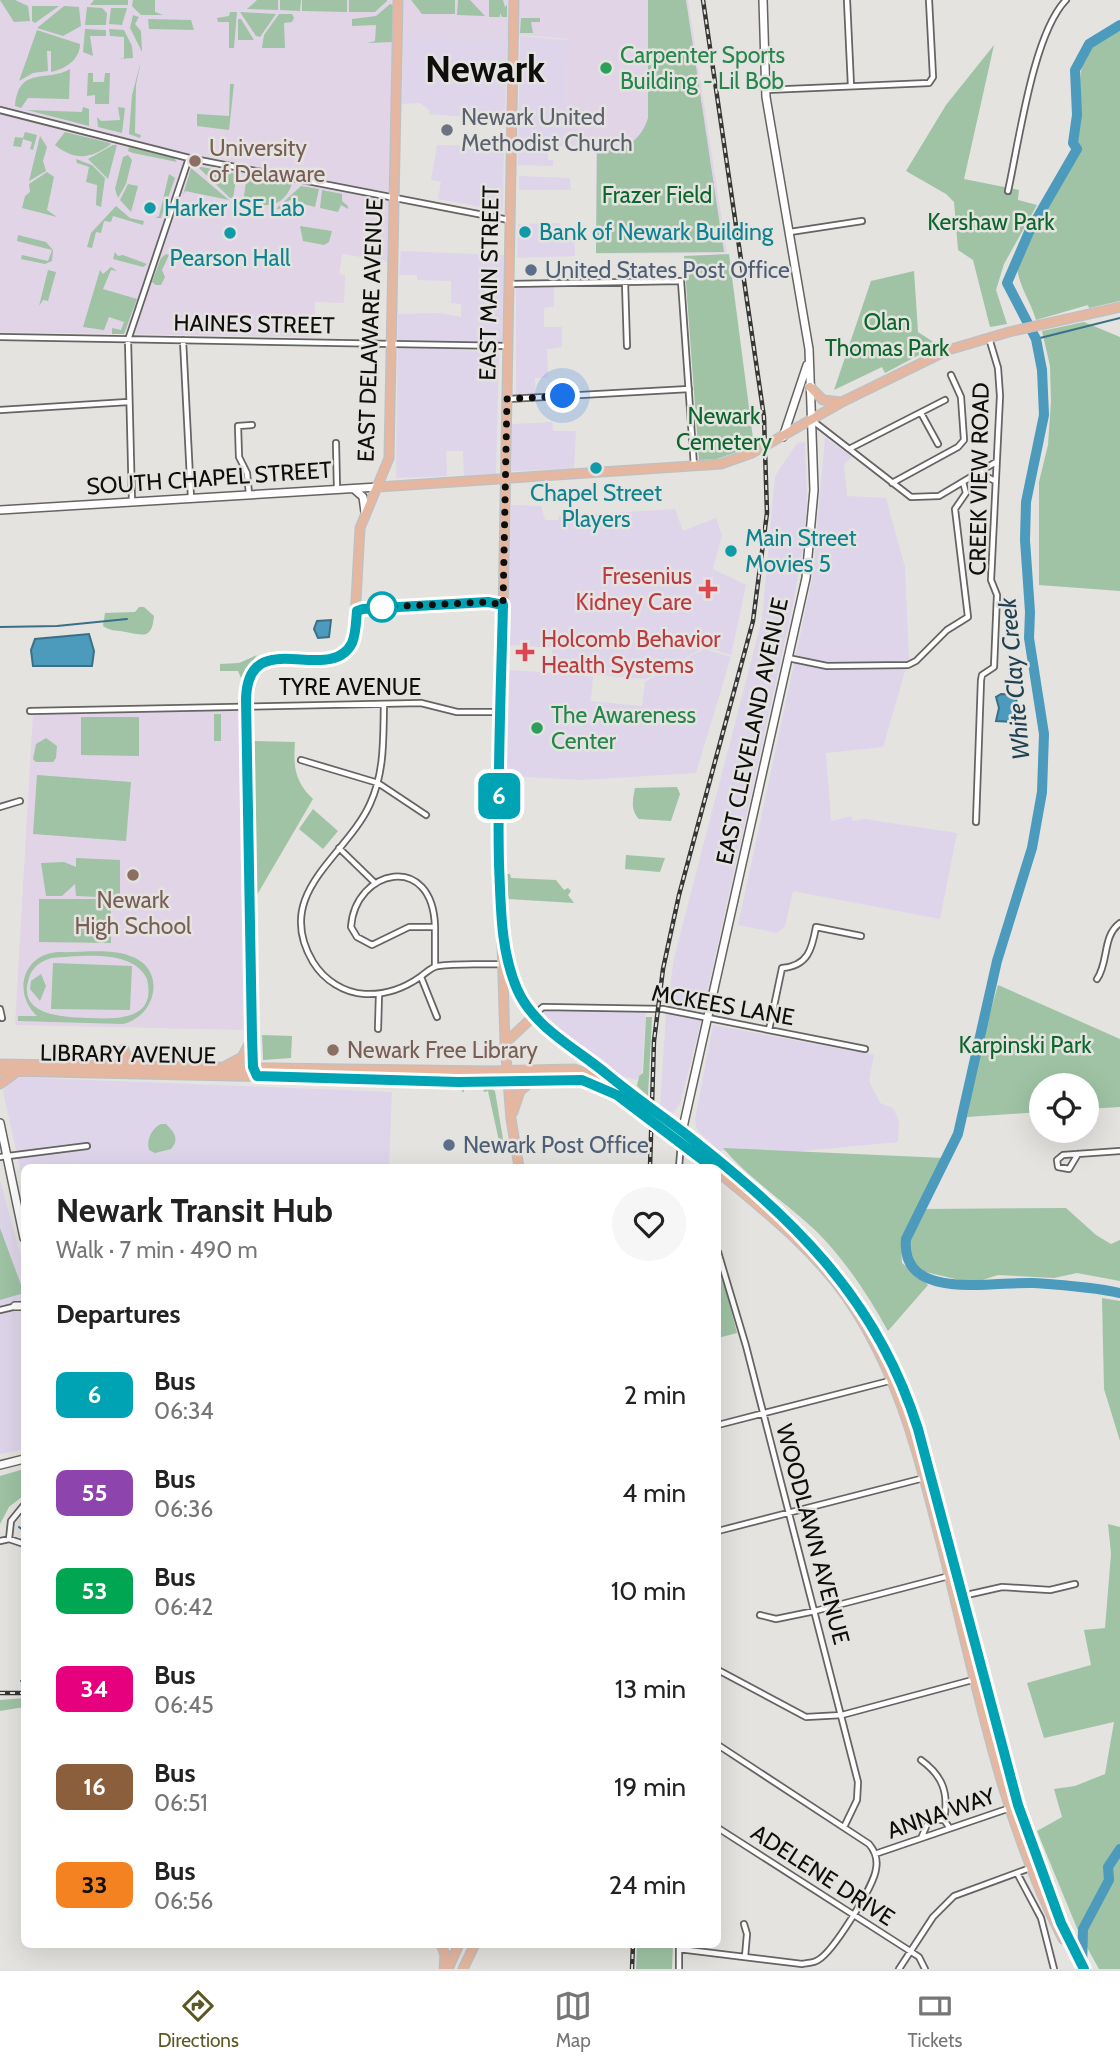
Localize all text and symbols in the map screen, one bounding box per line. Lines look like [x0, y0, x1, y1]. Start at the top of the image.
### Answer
place label: Carpenter Sports Building - Lil Bob [620, 41, 785, 95]
district label: Newark [425, 46, 545, 91]
marker: Carpenter Sports Building - Lil Bob [598, 60, 614, 76]
place label: Newark United Methodist Church [461, 103, 633, 157]
marker: Newark United Methodist Church [439, 122, 455, 138]
place label: University of Delaware [209, 134, 325, 188]
marker: University of Delaware [187, 153, 203, 169]
park label: Frazer Field [602, 181, 712, 209]
street label: EAST MAIN STREET [473, 185, 505, 381]
place label: Harker ISE Lab [164, 194, 305, 222]
street label: EAST DELAWARE AVENUE [351, 197, 389, 463]
marker: Harker ISE Lab [142, 200, 158, 216]
park label: Kershaw Park [927, 208, 1055, 236]
place label: Bank of Newark Building [539, 218, 774, 246]
marker: Bank of Newark Building [517, 224, 533, 240]
marker: Pearson Hall [222, 225, 238, 241]
place label: Pearson Hall [169, 244, 291, 272]
place label: United States Post Office [545, 256, 790, 284]
marker: United States Post Office [523, 262, 539, 278]
park label: Olan Thomas Park [825, 308, 950, 362]
street label: HAINES STREET [173, 309, 335, 339]
your location [545, 378, 580, 413]
street label: CREEK VIEW ROAD [963, 382, 995, 576]
park label: Newark Cemetery [676, 402, 772, 456]
street label: SOUTH CHAPEL STREET [85, 455, 333, 501]
marker: Chapel Street Players [588, 460, 604, 476]
place label: Chapel Street Players [530, 479, 662, 533]
place label: Main Street Movies 5 [745, 524, 857, 578]
marker: Main Street Movies 5 [723, 543, 739, 559]
place label: Fresenius Kidney Care [576, 562, 692, 616]
marker: Fresenius Kidney Care [698, 579, 718, 599]
unlabelled marker [367, 592, 397, 622]
street label: EAST CLEVELAND AVENUE [710, 595, 794, 867]
water label: White Clay Creek [992, 596, 1036, 761]
place label: Holcomb Behavior Health Systems [541, 625, 721, 679]
marker: Holcomb Behavior Health Systems [515, 642, 535, 662]
street label: TYRE AVENUE [279, 673, 421, 701]
place label: The Awareness Center [551, 701, 696, 755]
marker: The Awareness Center [529, 720, 545, 736]
line badge: 6 [476, 773, 522, 819]
text: 6 [492, 781, 506, 810]
marker: Newark High School [125, 867, 141, 883]
place label: Newark High School [74, 886, 192, 940]
street label: MCKEES LANE [649, 979, 797, 1031]
park label: Karpinski Park [958, 1031, 1092, 1059]
place label: Newark Free Library [347, 1036, 538, 1064]
street label: LIBRARY AVENUE [40, 1038, 216, 1070]
marker: Newark Free Library [325, 1042, 341, 1058]
map controls [1029, 1073, 1099, 1143]
button: locate [1029, 1073, 1099, 1143]
place label: Newark Post Office [463, 1131, 649, 1159]
marker: Newark Post Office [441, 1137, 457, 1153]
button: heart [612, 1187, 686, 1261]
text: Newark Transit Hub [56, 1190, 333, 1230]
text: Walk · 7 min · 490 m [56, 1236, 258, 1264]
text: Departures [56, 1298, 180, 1330]
text: Bus [154, 1365, 195, 1397]
text: 2 min [624, 1379, 686, 1411]
text: 6 [88, 1380, 101, 1409]
text: 06:34 [154, 1397, 214, 1425]
street label: WOODLAWN AVENUE [770, 1421, 856, 1647]
text: Bus [154, 1463, 195, 1495]
text: 4 min [622, 1477, 686, 1509]
text: 55 [82, 1478, 107, 1507]
text: 06:36 [154, 1495, 213, 1523]
text: Bus [154, 1561, 195, 1593]
text: 10 min [611, 1575, 686, 1607]
text: 53 [82, 1576, 107, 1605]
text: 06:42 [154, 1593, 213, 1621]
text: Bus [154, 1659, 195, 1691]
text: 13 min [615, 1673, 686, 1705]
text: 34 [81, 1674, 108, 1703]
text: 06:45 [154, 1691, 214, 1719]
text: Bus [154, 1757, 195, 1789]
text: 19 min [614, 1771, 686, 1803]
text: 16 [83, 1772, 106, 1801]
street label: ANNA WAY [883, 1781, 1000, 1845]
text: 06:51 [154, 1789, 208, 1817]
street label: ADELENE DRIVE [746, 1818, 900, 1932]
text: Bus [154, 1855, 195, 1887]
text: 24 min [609, 1869, 686, 1901]
text: 33 [82, 1870, 107, 1899]
text: 06:56 [154, 1887, 213, 1915]
tab: Directions [158, 1987, 239, 2052]
tab: Map [554, 1987, 592, 2052]
tab: Tickets [908, 1987, 962, 2052]

